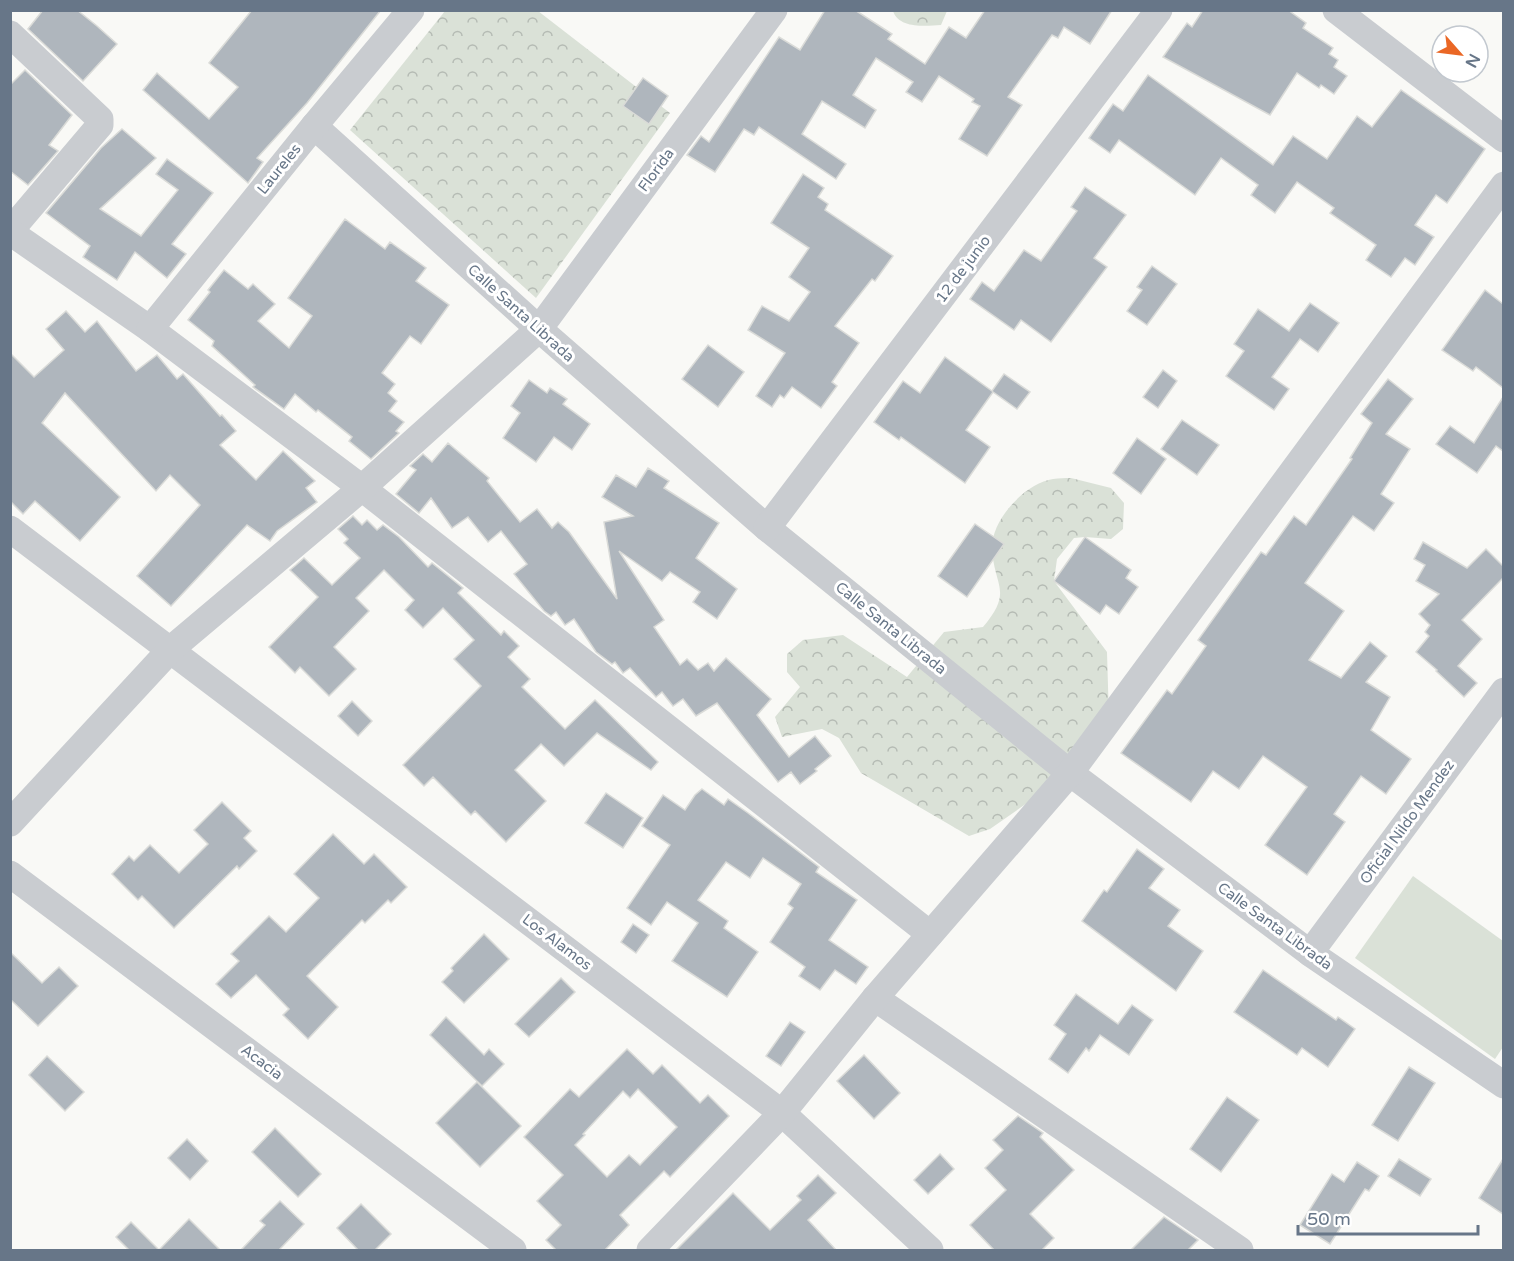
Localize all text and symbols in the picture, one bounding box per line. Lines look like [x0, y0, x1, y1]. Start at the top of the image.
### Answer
north arrow [1430, 24, 1490, 84]
text: N [1461, 50, 1484, 71]
street label: Laureles [253, 140, 305, 198]
street label: Florida [634, 145, 678, 195]
street label: 12 de junio [932, 232, 994, 306]
street label: Calle Santa Librada [464, 260, 578, 366]
street label: Calle Santa Librada [832, 578, 950, 678]
street label: Oficial Nildo Mendez [1356, 757, 1458, 887]
street label: Calle Santa Librada [1214, 878, 1336, 974]
street label: Los Alamos [519, 910, 595, 974]
street label: Acacia [238, 1040, 286, 1084]
scale bar [1298, 1198, 1478, 1236]
text: 50 m [1307, 1208, 1351, 1230]

